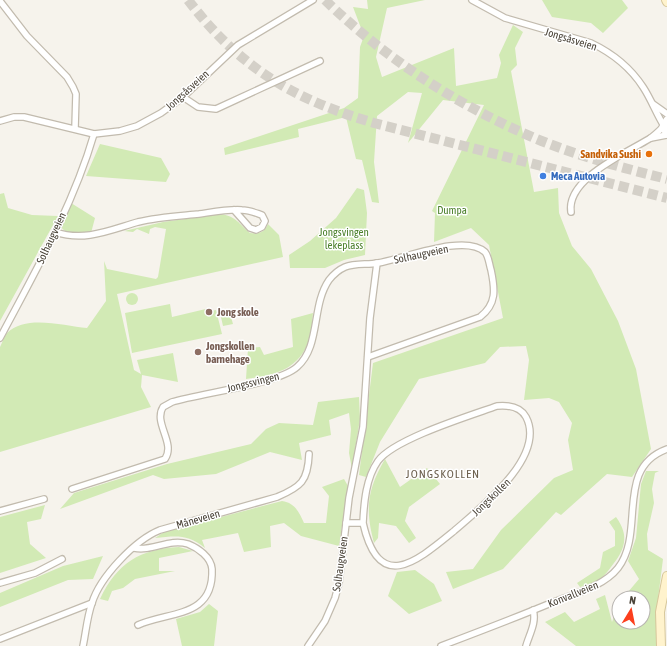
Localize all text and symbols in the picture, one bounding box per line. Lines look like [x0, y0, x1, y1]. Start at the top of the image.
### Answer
street label: Jongsåsveien [543, 25, 599, 53]
street label: Jongsåsveien [163, 68, 211, 112]
place label: Sandvika Sushi [581, 148, 641, 160]
marker: Sandvika Sushi [644, 149, 654, 159]
place label: Meca Autovia [551, 170, 605, 182]
marker: Meca Autovia [538, 171, 548, 181]
park label: Dumpa [437, 204, 467, 216]
street label: Solhaugveien [34, 210, 68, 266]
park label: Jongsvingen lekeplass [319, 226, 369, 251]
street label: Solhaugveien [393, 242, 449, 266]
place label: Jong skole [216, 306, 259, 318]
marker: Jong skole [204, 307, 214, 317]
place label: Jongskollen barnehage [205, 340, 254, 365]
marker: Jongskollen barnehage [193, 347, 203, 357]
street label: Jongssvingen [225, 370, 281, 394]
district label: JONGSKOLLEN [406, 467, 480, 481]
street label: Jongskollen [469, 476, 513, 518]
street label: Måneveien [175, 507, 221, 531]
street label: Solhaugveien [330, 536, 350, 592]
street label: Konvallveien [546, 578, 600, 610]
north arrow [611, 590, 651, 630]
text: N [628, 594, 637, 607]

